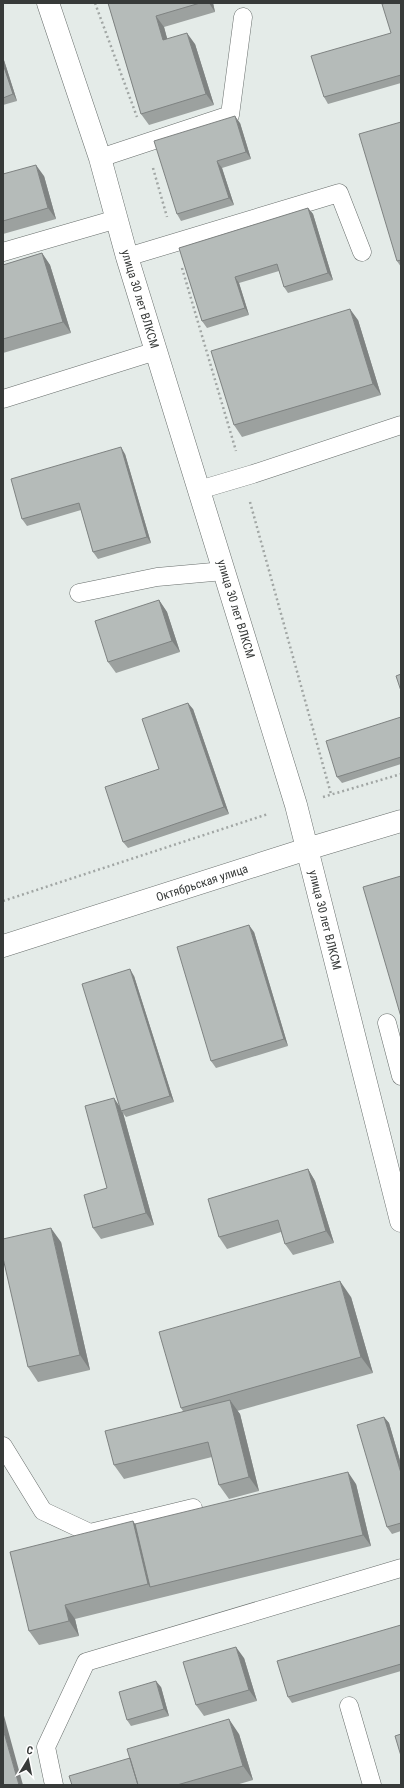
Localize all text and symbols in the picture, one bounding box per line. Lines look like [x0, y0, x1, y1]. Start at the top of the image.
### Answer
street label: улица 30 лет ВЛКСМ [118, 248, 162, 350]
street label: улица 30 лет ВЛКСМ [214, 558, 258, 660]
street label: Октябрьская улица [154, 861, 250, 904]
street label: улица 30 лет ВЛКСМ [306, 869, 344, 971]
north arrow [8, 1740, 48, 1780]
text: С [25, 1744, 34, 1758]

